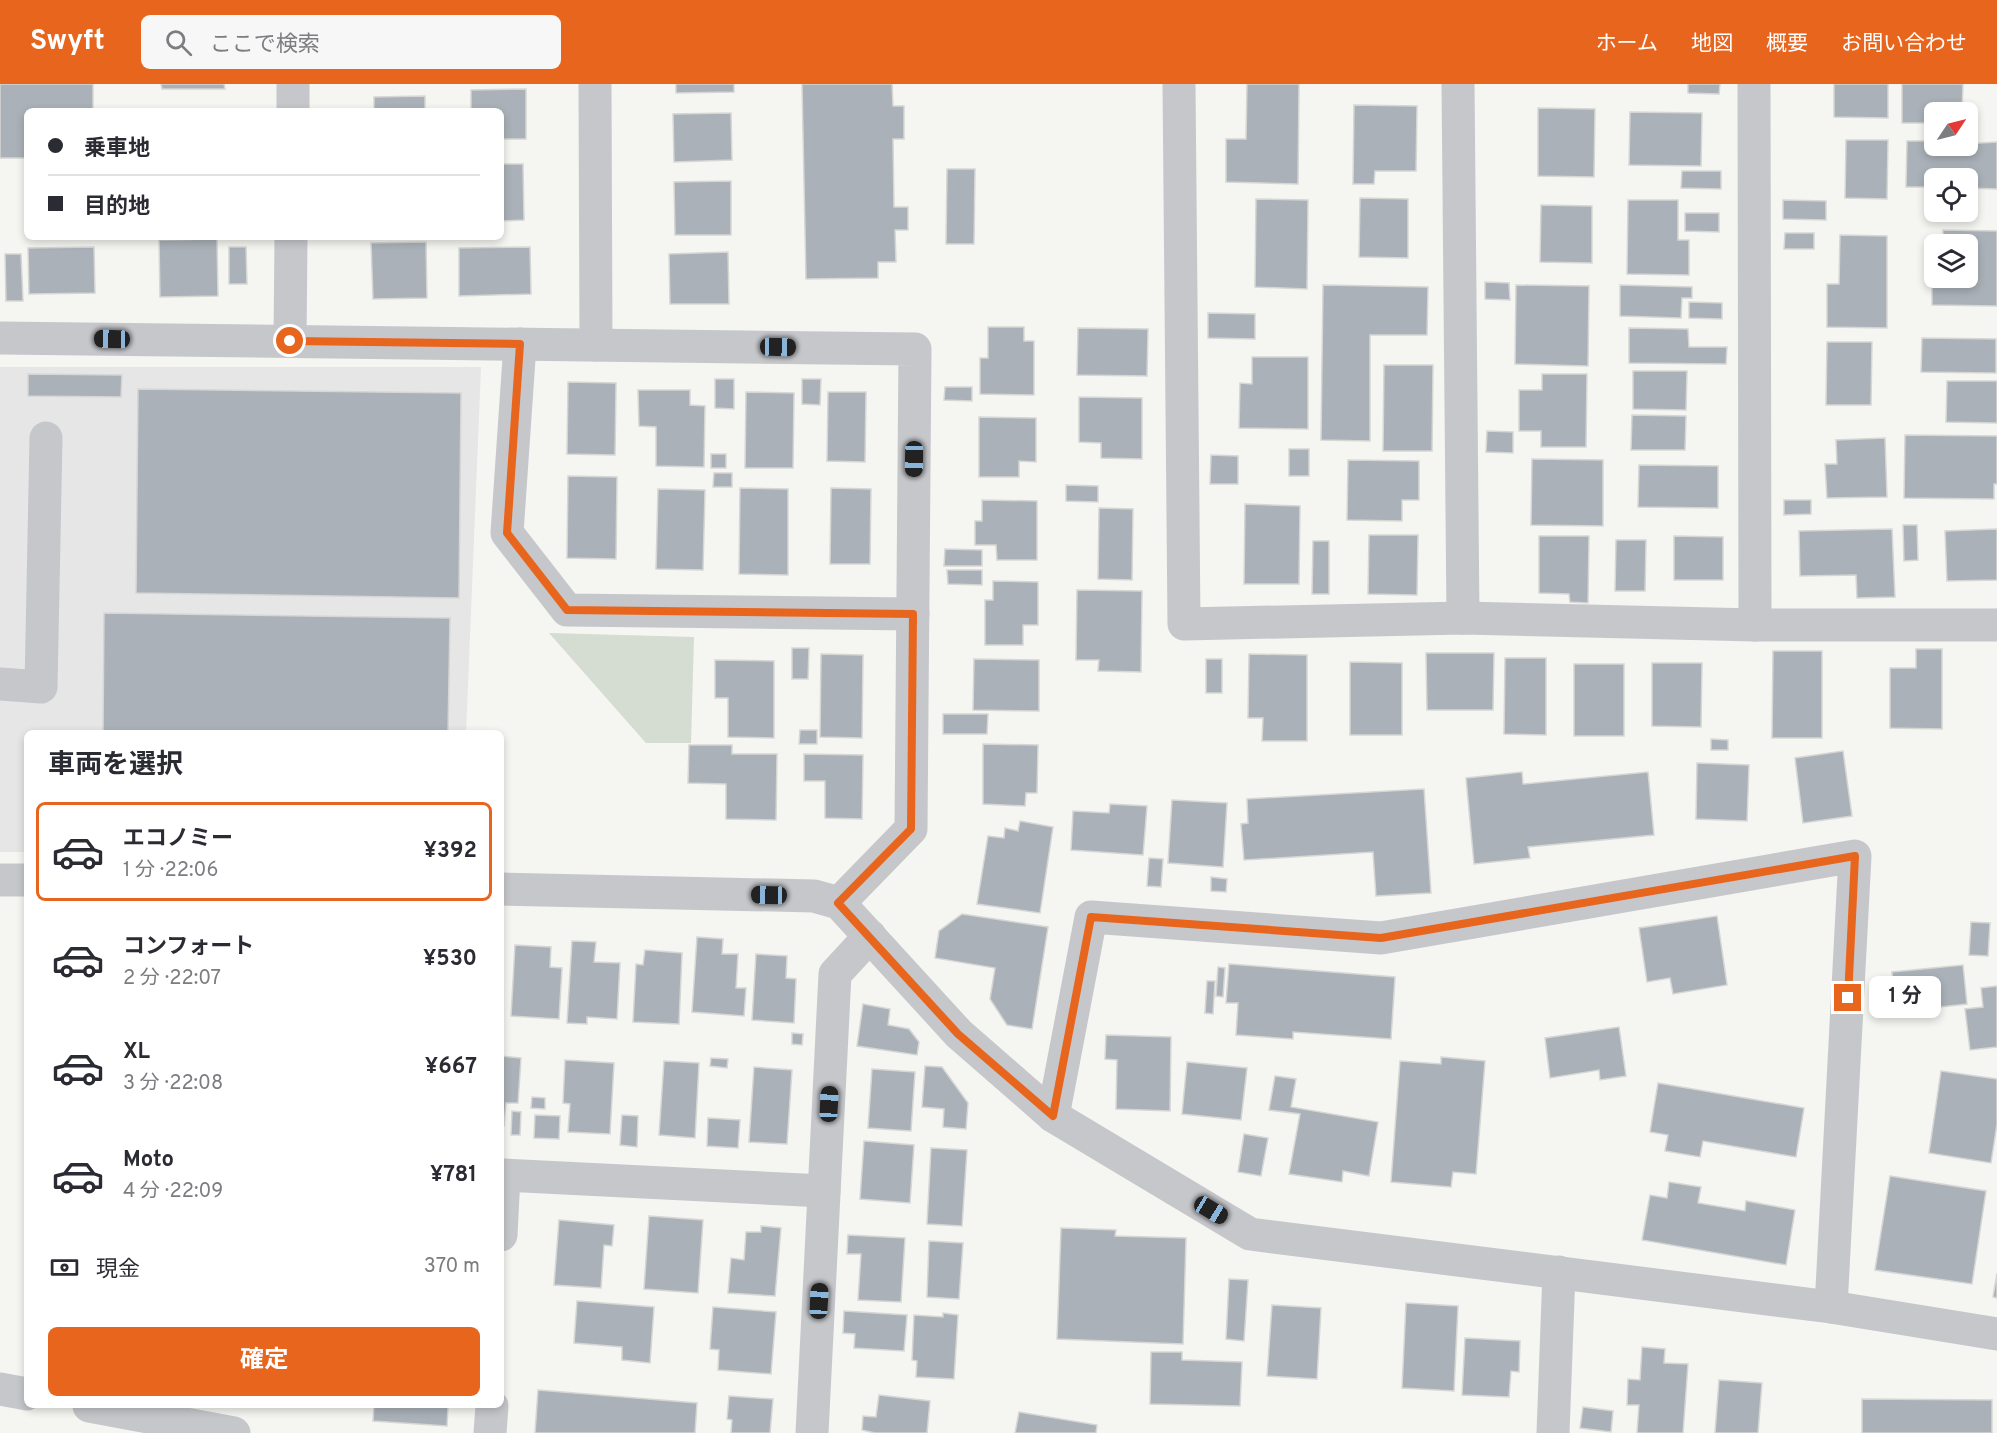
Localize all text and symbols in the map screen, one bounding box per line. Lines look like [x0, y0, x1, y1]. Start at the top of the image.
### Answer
search box [141, 15, 561, 69]
text: Swyft [30, 24, 105, 60]
icon: search [162, 26, 195, 59]
text: ホーム [1596, 31, 1658, 58]
text: 地図 [1691, 31, 1733, 58]
text: 概要 [1766, 31, 1808, 58]
text: お問い合わせ [1841, 31, 1967, 58]
text: ここで検索 [210, 32, 320, 59]
north arrow [1924, 102, 1978, 156]
map controls [1924, 102, 1978, 288]
text: 乗車地 [84, 136, 150, 163]
button: locate [1924, 168, 1978, 222]
text: 目的地 [84, 194, 150, 221]
button: layers [1924, 234, 1978, 288]
route start [276, 327, 303, 354]
car [94, 330, 130, 348]
car [760, 338, 796, 356]
car [905, 441, 923, 477]
text: 車両を選択 [48, 749, 183, 783]
icon: car [51, 825, 105, 879]
text: エコノミー [123, 826, 233, 853]
text: ¥392 [424, 838, 477, 865]
text: 1 分 · 22:06 [123, 858, 218, 884]
car [751, 886, 787, 904]
icon: car [51, 933, 105, 987]
text: コンフォート [123, 934, 254, 961]
text: ¥530 [423, 946, 477, 973]
text: 2 分 · 22:07 [123, 966, 221, 992]
callout: 1 分 [1869, 977, 1941, 1019]
route end [1834, 984, 1861, 1011]
text: 1 分 [1889, 984, 1922, 1010]
text: XL [123, 1039, 150, 1066]
icon: car [51, 1041, 105, 1095]
text: ¥667 [425, 1054, 477, 1081]
text: 3 分 · 22:08 [123, 1071, 223, 1097]
car [819, 1086, 839, 1122]
text: Moto [123, 1147, 174, 1174]
icon: car [51, 1149, 105, 1203]
text: ¥781 [430, 1162, 477, 1189]
text: 4 分 · 22:09 [123, 1179, 223, 1205]
car [1191, 1193, 1231, 1227]
icon: cash [48, 1251, 81, 1284]
text: 370 m [424, 1254, 480, 1280]
text: 現金 [96, 1257, 140, 1284]
car [809, 1283, 829, 1319]
button: 確定 [48, 1327, 480, 1396]

